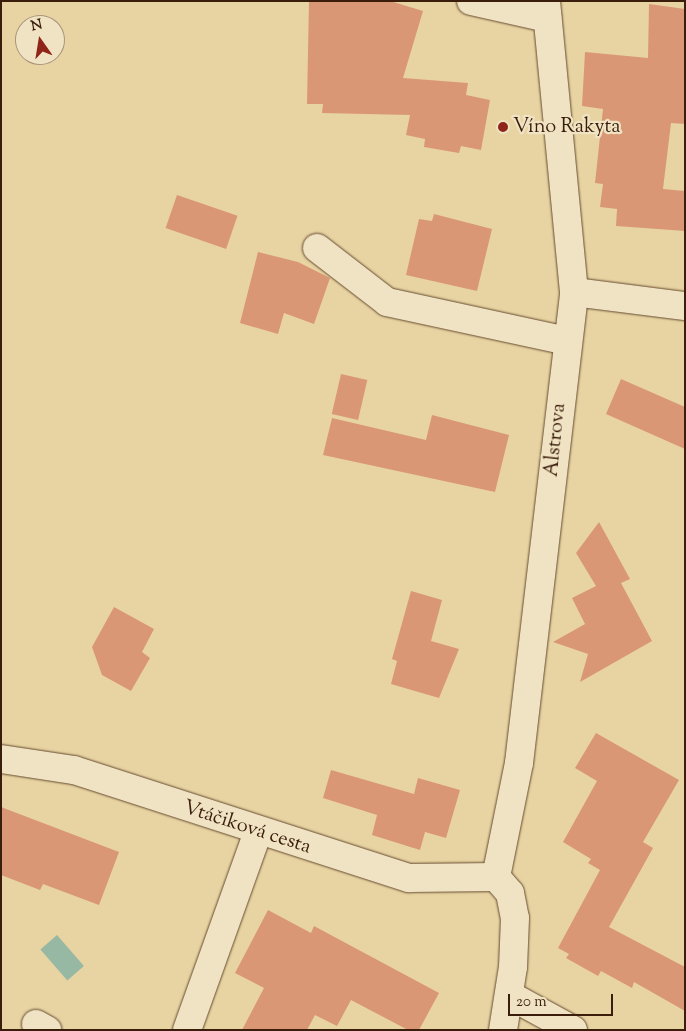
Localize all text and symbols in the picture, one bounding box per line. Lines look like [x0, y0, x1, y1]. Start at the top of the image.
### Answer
north arrow [15, 15, 65, 65]
text: N [29, 15, 45, 37]
place label: Víno Rakyta [513, 115, 621, 139]
marker: Víno Rakyta [497, 121, 509, 133]
street label: Alstrova [540, 402, 572, 478]
street label: Vtáčiková cesta [180, 796, 314, 860]
scale bar [511, 984, 616, 1016]
text: 20 m [516, 992, 547, 1013]

